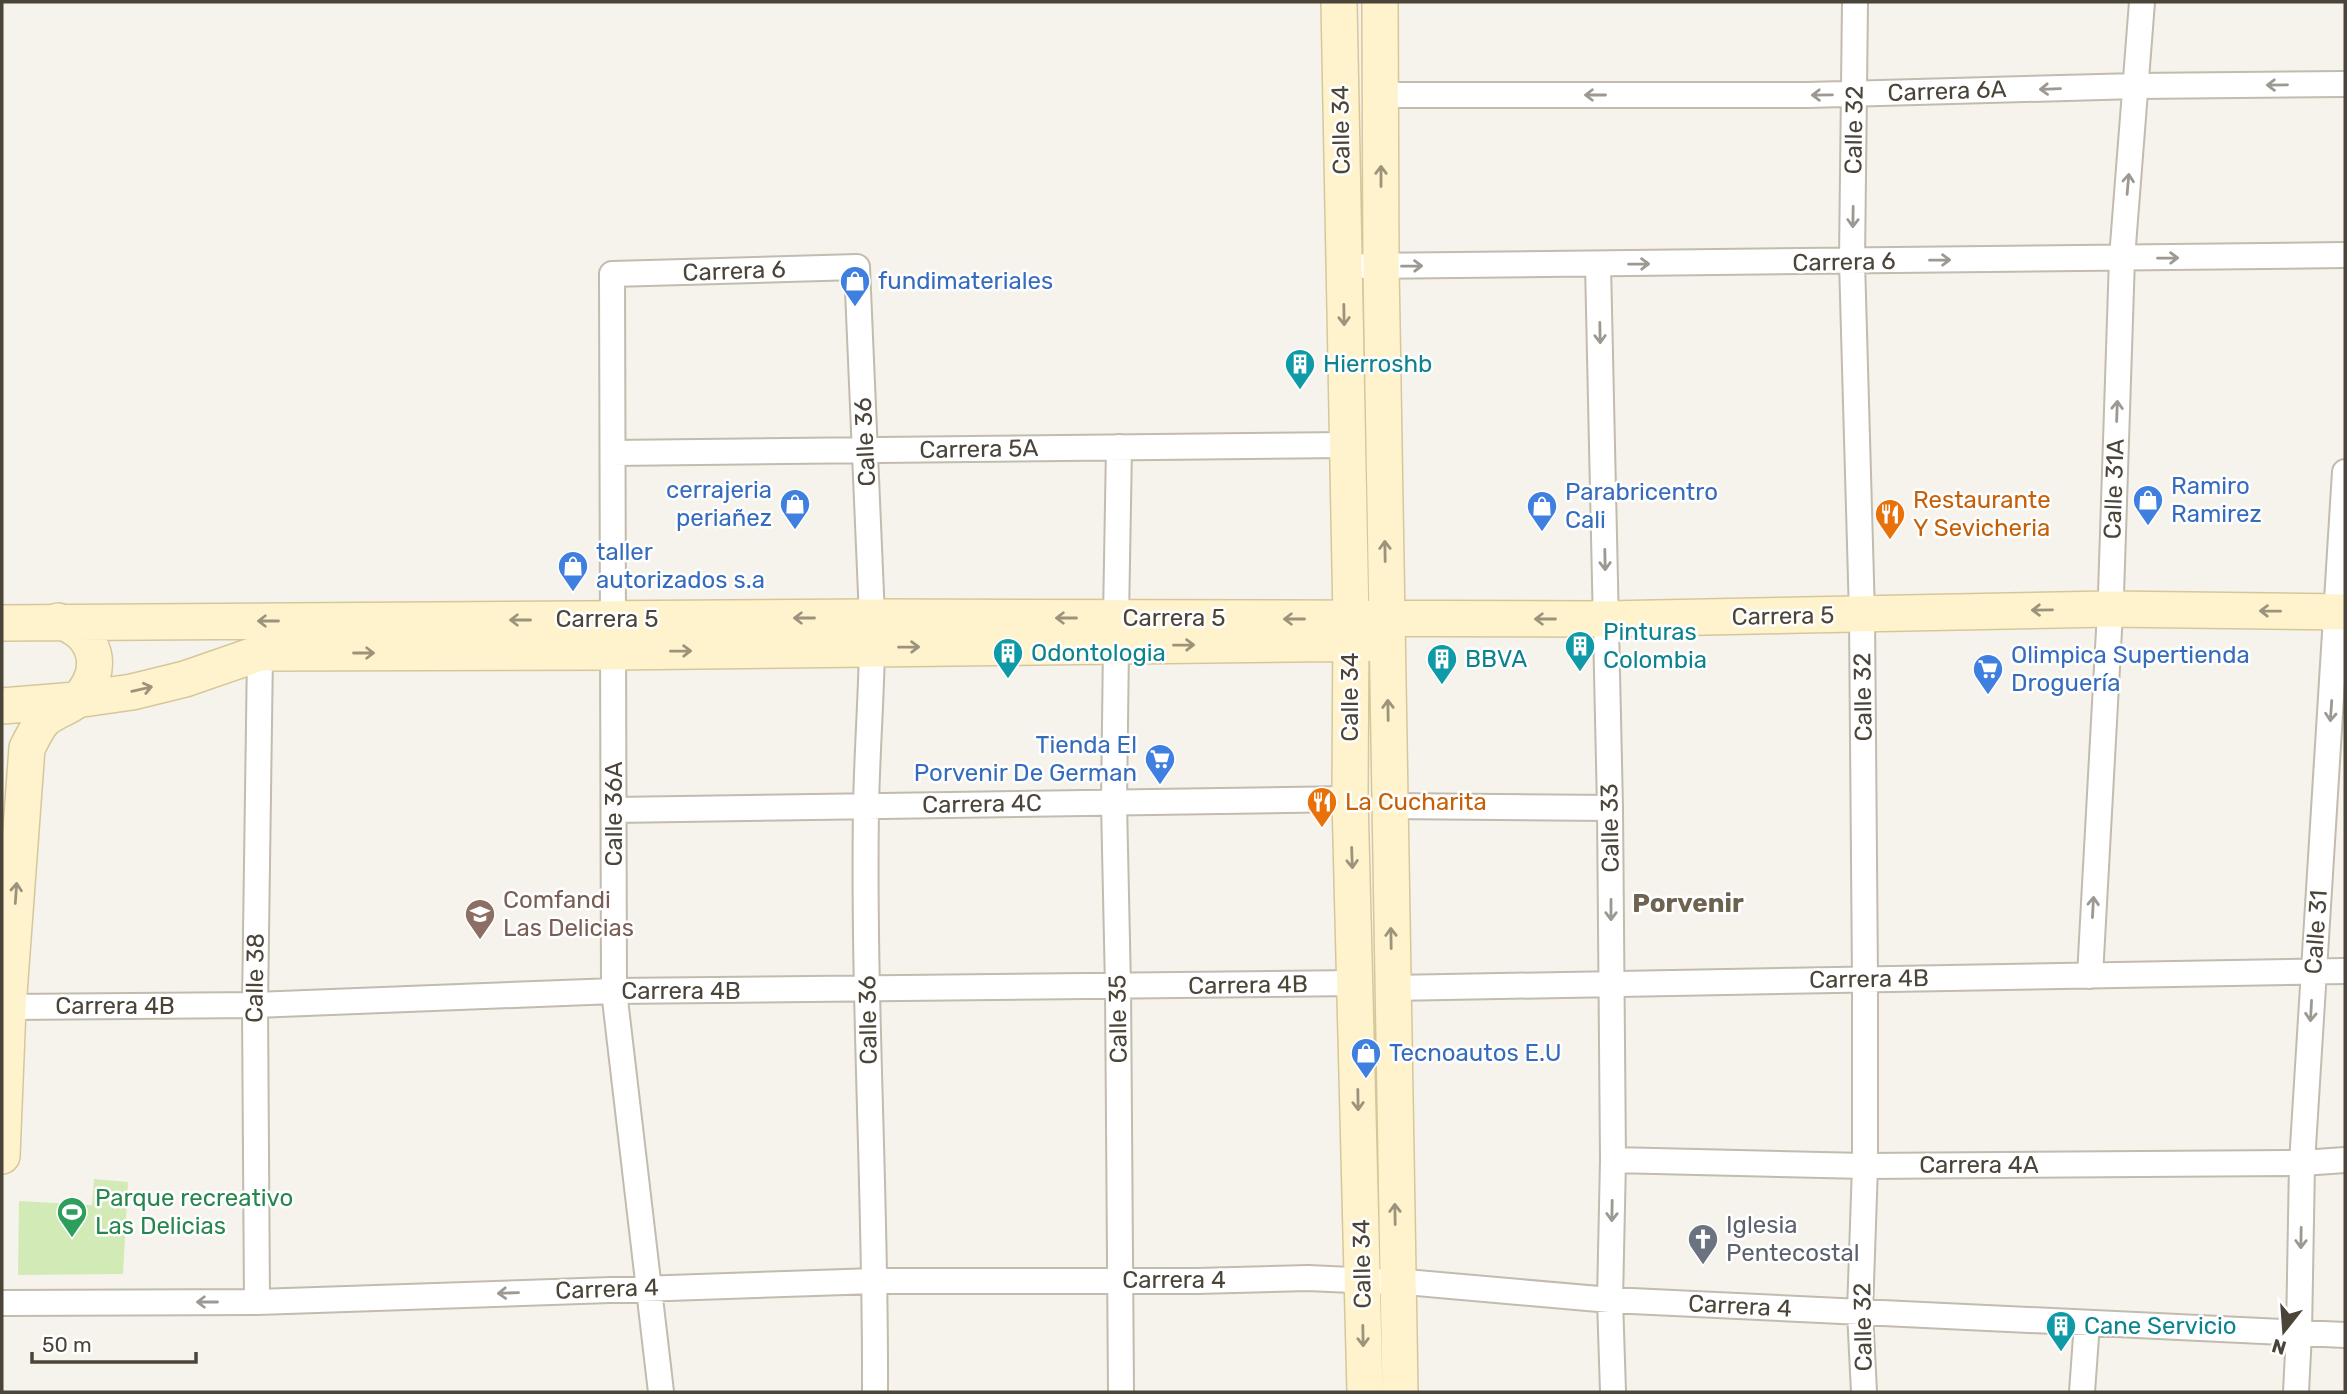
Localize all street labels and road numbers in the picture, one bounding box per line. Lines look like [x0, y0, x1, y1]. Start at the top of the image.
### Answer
street label: Carrera 6A [1887, 75, 2007, 107]
street label: Calle 34 [1326, 85, 1356, 175]
street label: Calle 32 [1839, 85, 1869, 175]
street label: Carrera 6 [1792, 247, 1896, 277]
street label: Carrera 6 [682, 255, 786, 287]
street label: Calle 36 [849, 397, 881, 487]
street label: Carrera 5A [919, 434, 1039, 464]
street label: Calle 31A [2098, 438, 2130, 540]
street label: Carrera 5 [1731, 601, 1835, 631]
street label: Carrera 5 [1123, 604, 1226, 632]
street label: Carrera 5 [556, 605, 659, 633]
street label: Calle 34 [1336, 652, 1364, 742]
street label: Calle 32 [1848, 652, 1878, 742]
street label: Calle 36A [600, 761, 628, 867]
street label: Calle 33 [1595, 783, 1625, 873]
street label: Carrera 4C [922, 789, 1042, 819]
street label: Calle 31 [2299, 889, 2333, 975]
street label: Calle 38 [240, 933, 270, 1023]
street label: Carrera 4B [1809, 964, 1929, 994]
street label: Carrera 4B [1188, 970, 1308, 1000]
street label: Calle 35 [1103, 974, 1133, 1064]
street label: Calle 36 [853, 975, 883, 1065]
street label: Carrera 4B [621, 977, 741, 1005]
street label: Carrera 4B [55, 992, 175, 1020]
street label: Carrera 4A [1919, 1151, 2039, 1179]
street label: Calle 34 [1347, 1219, 1377, 1309]
street label: Carrera 4 [1122, 1266, 1226, 1294]
street label: Carrera 4 [555, 1273, 659, 1305]
street label: Calle 32 [1848, 1282, 1878, 1372]
street label: Carrera 4 [1688, 1289, 1793, 1323]

